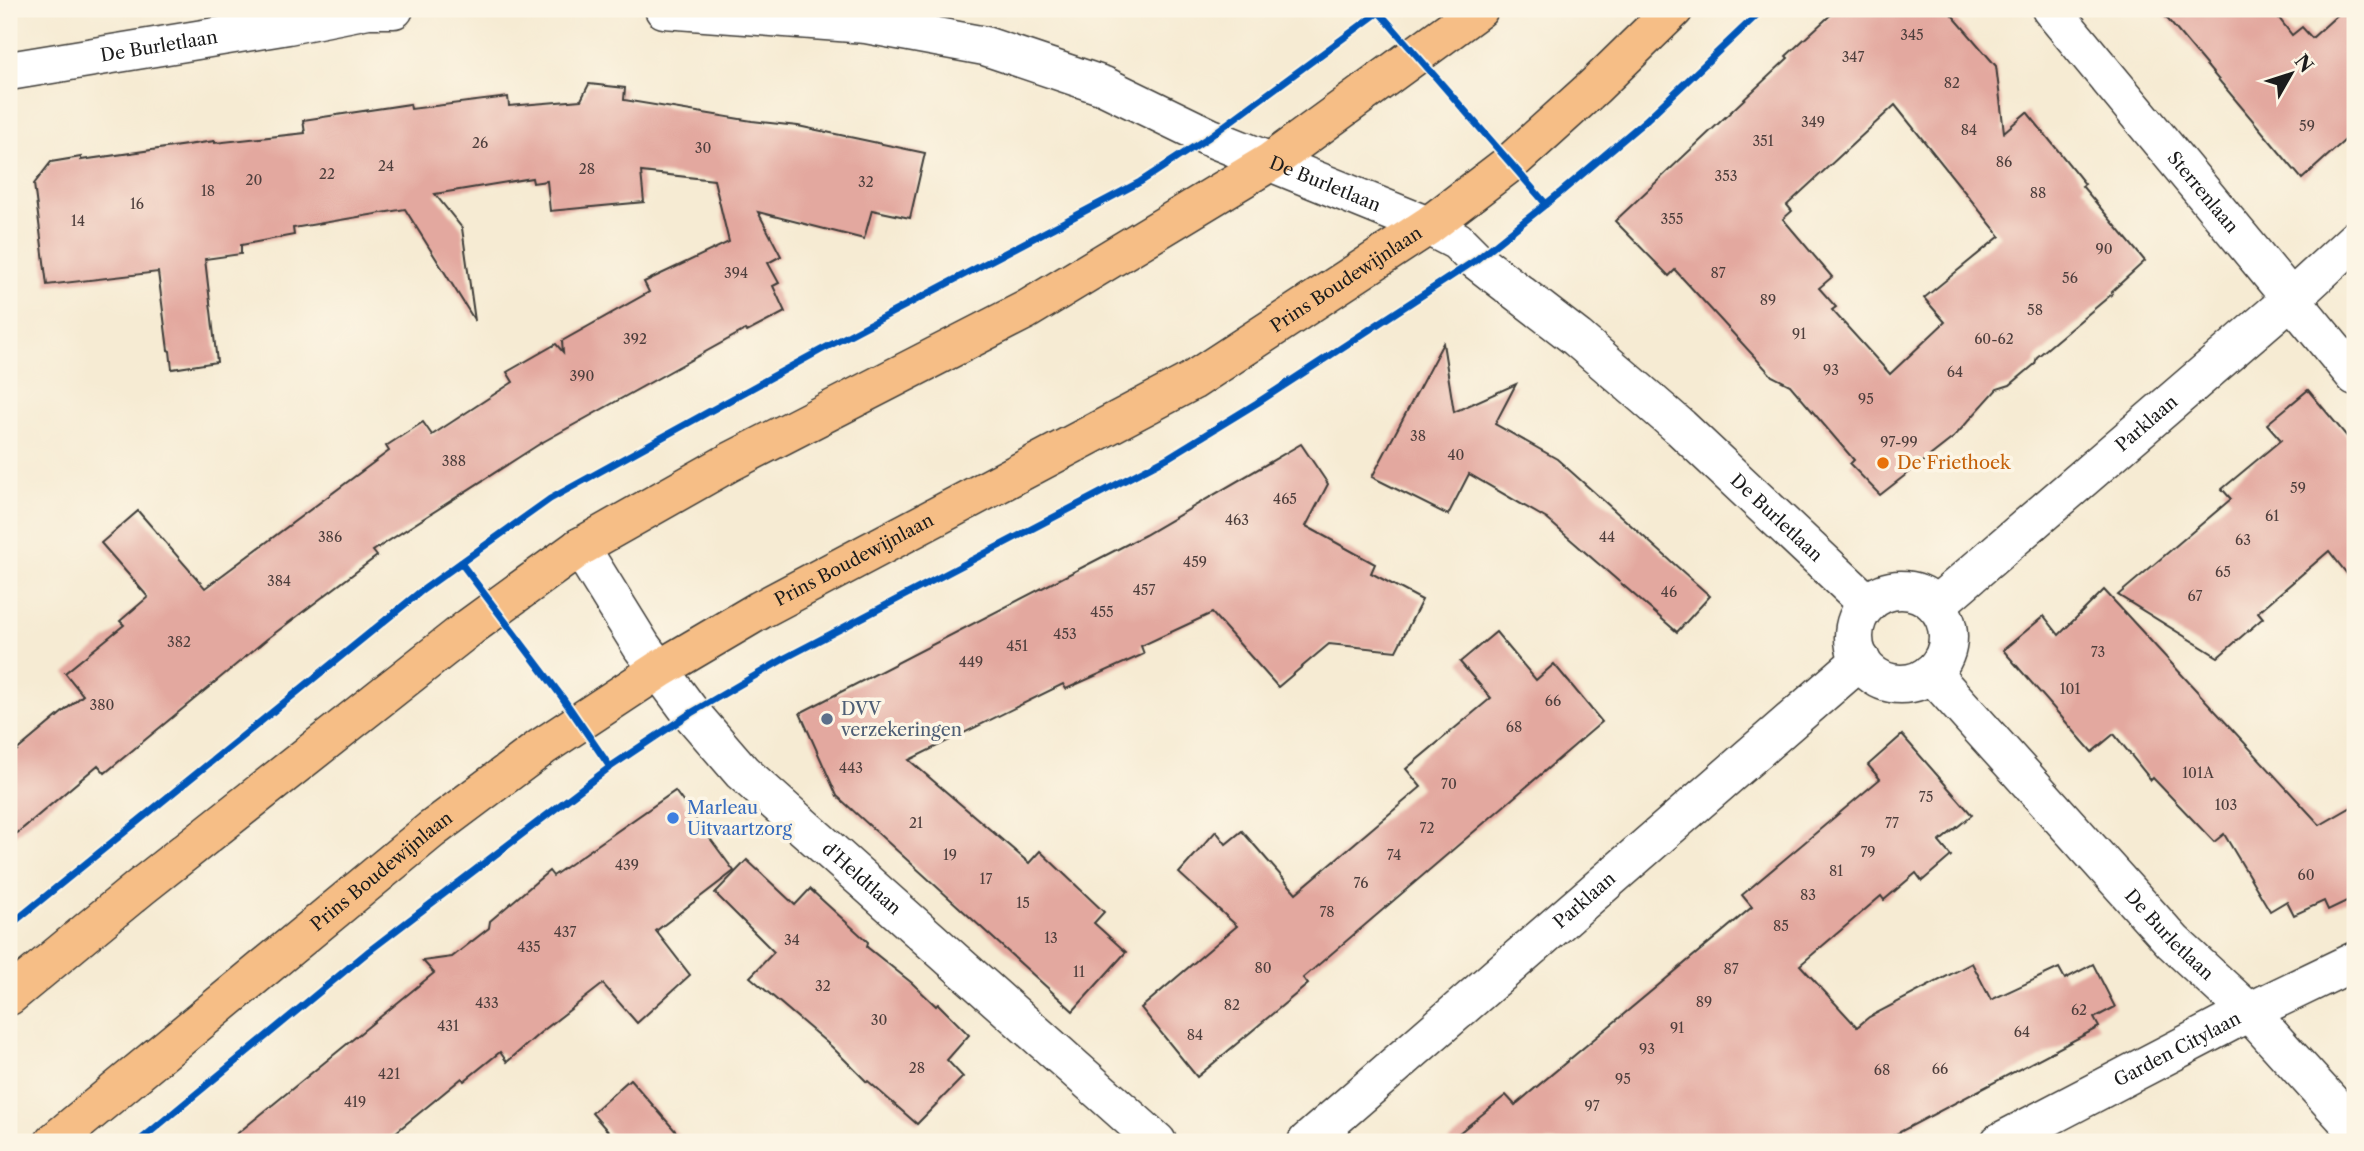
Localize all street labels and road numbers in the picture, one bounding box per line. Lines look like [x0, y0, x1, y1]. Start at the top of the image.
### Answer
street label: De Burletlaan [99, 26, 219, 67]
street label: Sterrenlaan [2163, 147, 2243, 238]
street label: De Burletlaan [1266, 152, 1384, 217]
street label: Prins Boudewijnlaan [1266, 222, 1426, 337]
street label: Parklaan [2111, 391, 2182, 456]
street label: De Burletlaan [1726, 469, 1827, 566]
street label: Prins Boudewijnlaan [771, 509, 937, 611]
street label: Prins Boudewijnlaan [306, 807, 457, 936]
street label: d'Heldtlaan [818, 838, 906, 920]
street label: Parklaan [1549, 868, 1620, 933]
street label: De Burletlaan [2120, 885, 2218, 985]
street label: Garden Citylaan [2110, 1007, 2244, 1092]

